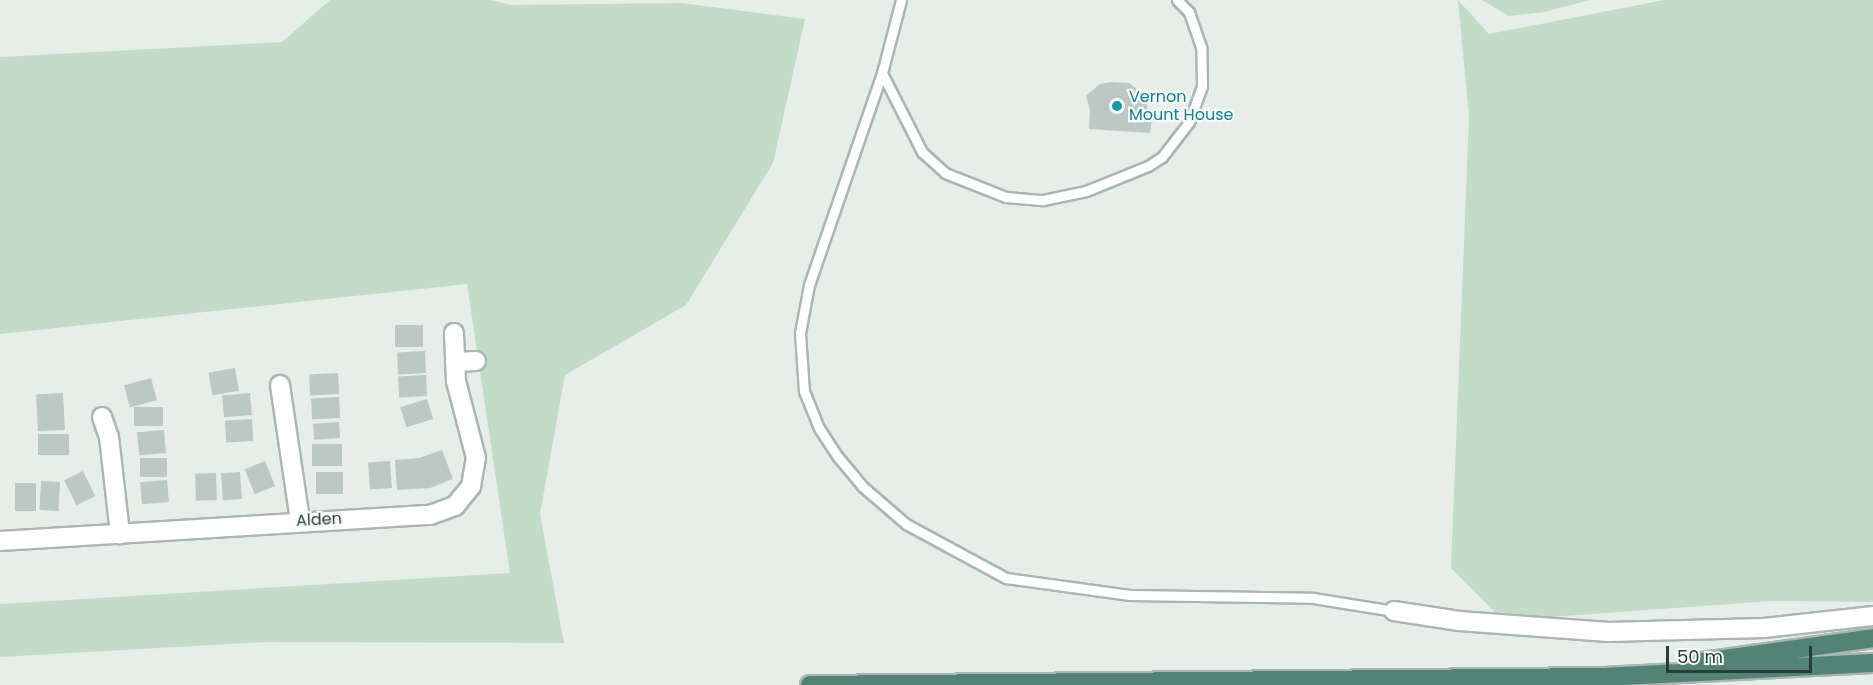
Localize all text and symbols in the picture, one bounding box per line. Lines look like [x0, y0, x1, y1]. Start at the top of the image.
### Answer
place label: Vernon Mount House [1129, 87, 1233, 125]
marker: Vernon Mount House [1110, 99, 1124, 113]
street label: Alden [296, 509, 342, 531]
scale bar [1669, 634, 1814, 672]
text: 50 m [1677, 644, 1723, 669]

